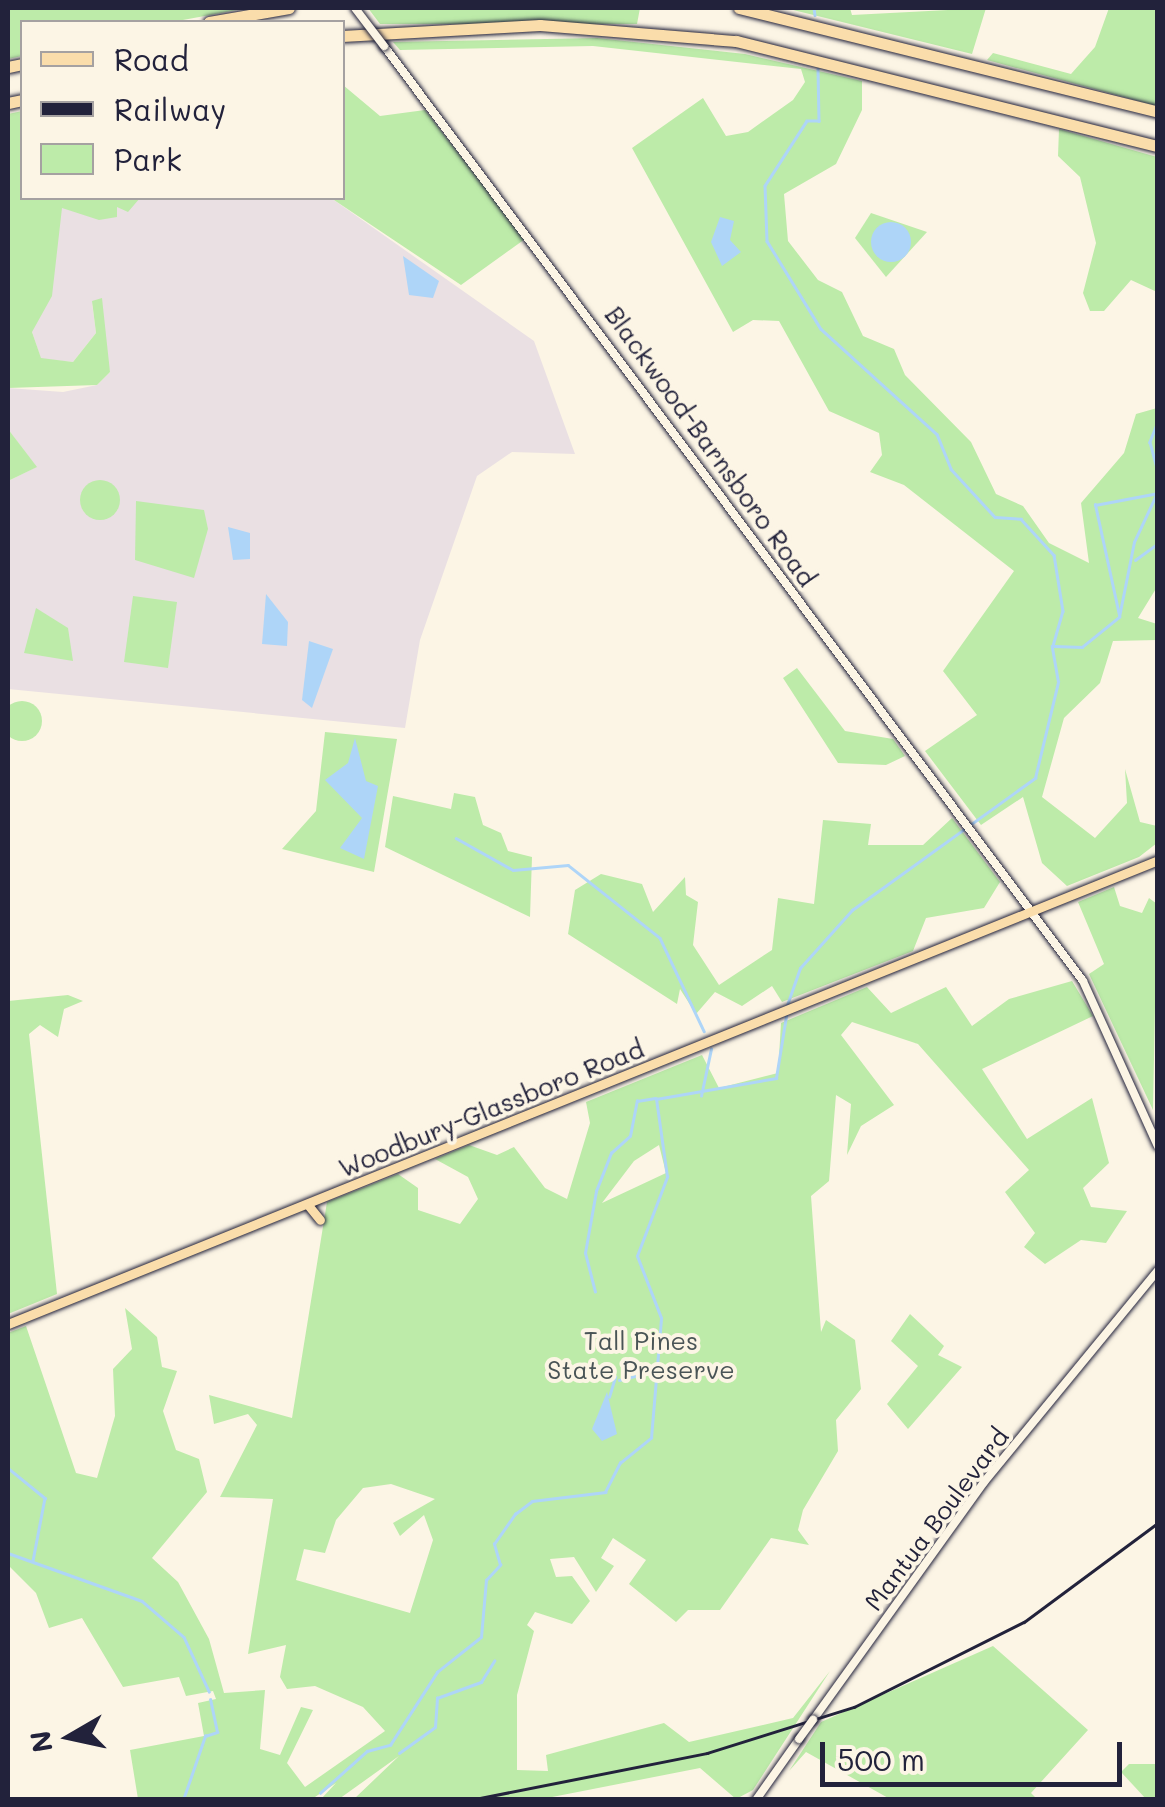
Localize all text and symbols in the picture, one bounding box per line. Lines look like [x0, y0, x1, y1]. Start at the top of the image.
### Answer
legend [20, 20, 345, 200]
text: Road [114, 39, 189, 79]
text: Railway [114, 89, 226, 129]
text: Park [114, 139, 182, 179]
street label: Blackwood-Barnsboro Road [599, 300, 823, 592]
street label: Woodbury-Glassboro Road [334, 1033, 648, 1183]
park label: Tall Pines State Preserve [547, 1326, 735, 1385]
street label: Mantua Boulevard [858, 1422, 1014, 1616]
north arrow [20, 1687, 120, 1787]
scale bar [825, 1722, 1128, 1784]
text: N [21, 1728, 60, 1755]
text: 500 m [837, 1739, 925, 1779]

